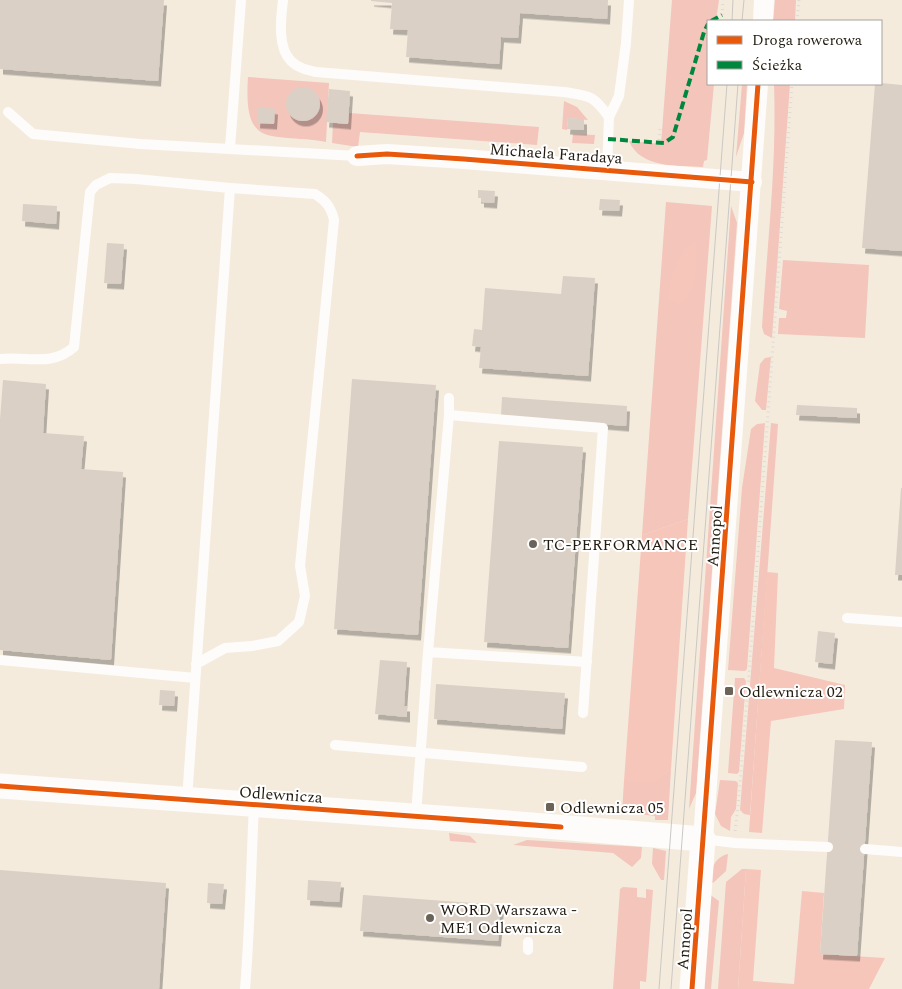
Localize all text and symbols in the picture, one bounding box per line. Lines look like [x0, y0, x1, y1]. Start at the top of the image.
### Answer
legend [707, 20, 882, 85]
text: Droga rowerowa [752, 29, 863, 52]
text: Ścieżka [752, 54, 803, 77]
street label: Michaela Faradaya [489, 137, 623, 171]
street label: Annopol [701, 504, 729, 568]
place label: TC-PERFORMANCE [543, 533, 698, 557]
marker: TC-PERFORMANCE [527, 538, 539, 550]
place label: Odlewnicza 02 [739, 680, 843, 704]
marker: Odlewnicza 02 [723, 685, 735, 697]
street label: Odlewnicza [238, 780, 324, 810]
place label: Odlewnicza 05 [560, 796, 664, 820]
marker: Odlewnicza 05 [544, 801, 556, 813]
place label: WORD Warszawa - ME1 Odlewnicza [440, 898, 577, 940]
street label: Annopol [671, 907, 699, 971]
marker: WORD Warszawa - ME1 Odlewnicza [424, 912, 436, 924]

